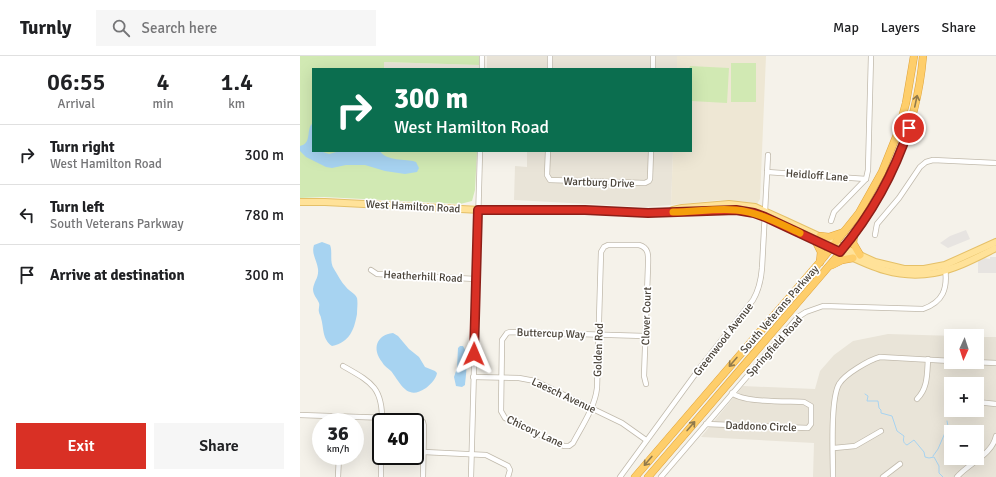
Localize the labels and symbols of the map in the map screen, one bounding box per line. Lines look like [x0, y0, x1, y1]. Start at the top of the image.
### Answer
one-way arrow [913, 94, 921, 107]
pin [892, 111, 926, 145]
street label: Heidloff Lane [785, 167, 849, 184]
street label: Wartburg Drive [563, 175, 635, 190]
street label: West Hamilton Road [365, 198, 461, 215]
street label: South Veterans Parkway [737, 262, 822, 356]
street label: Heatherhill Road [383, 268, 463, 285]
street label: Clover Court [639, 286, 654, 346]
street label: Greenwood Avenue [691, 300, 756, 379]
street label: Springfield Road [744, 313, 805, 380]
street label: Golden Rod [591, 323, 606, 377]
street label: Buttercup Way [516, 326, 586, 341]
north arrow [944, 329, 984, 369]
position arrow [453, 333, 495, 375]
one-way arrow [728, 357, 737, 367]
street label: Laesch Avenue [530, 375, 598, 416]
speed limit sign: 40 [372, 413, 424, 465]
street label: Chicory Lane [504, 413, 565, 450]
street label: Daddono Circle [725, 419, 797, 434]
one-way arrow [687, 421, 696, 431]
one-way arrow [644, 456, 653, 466]

